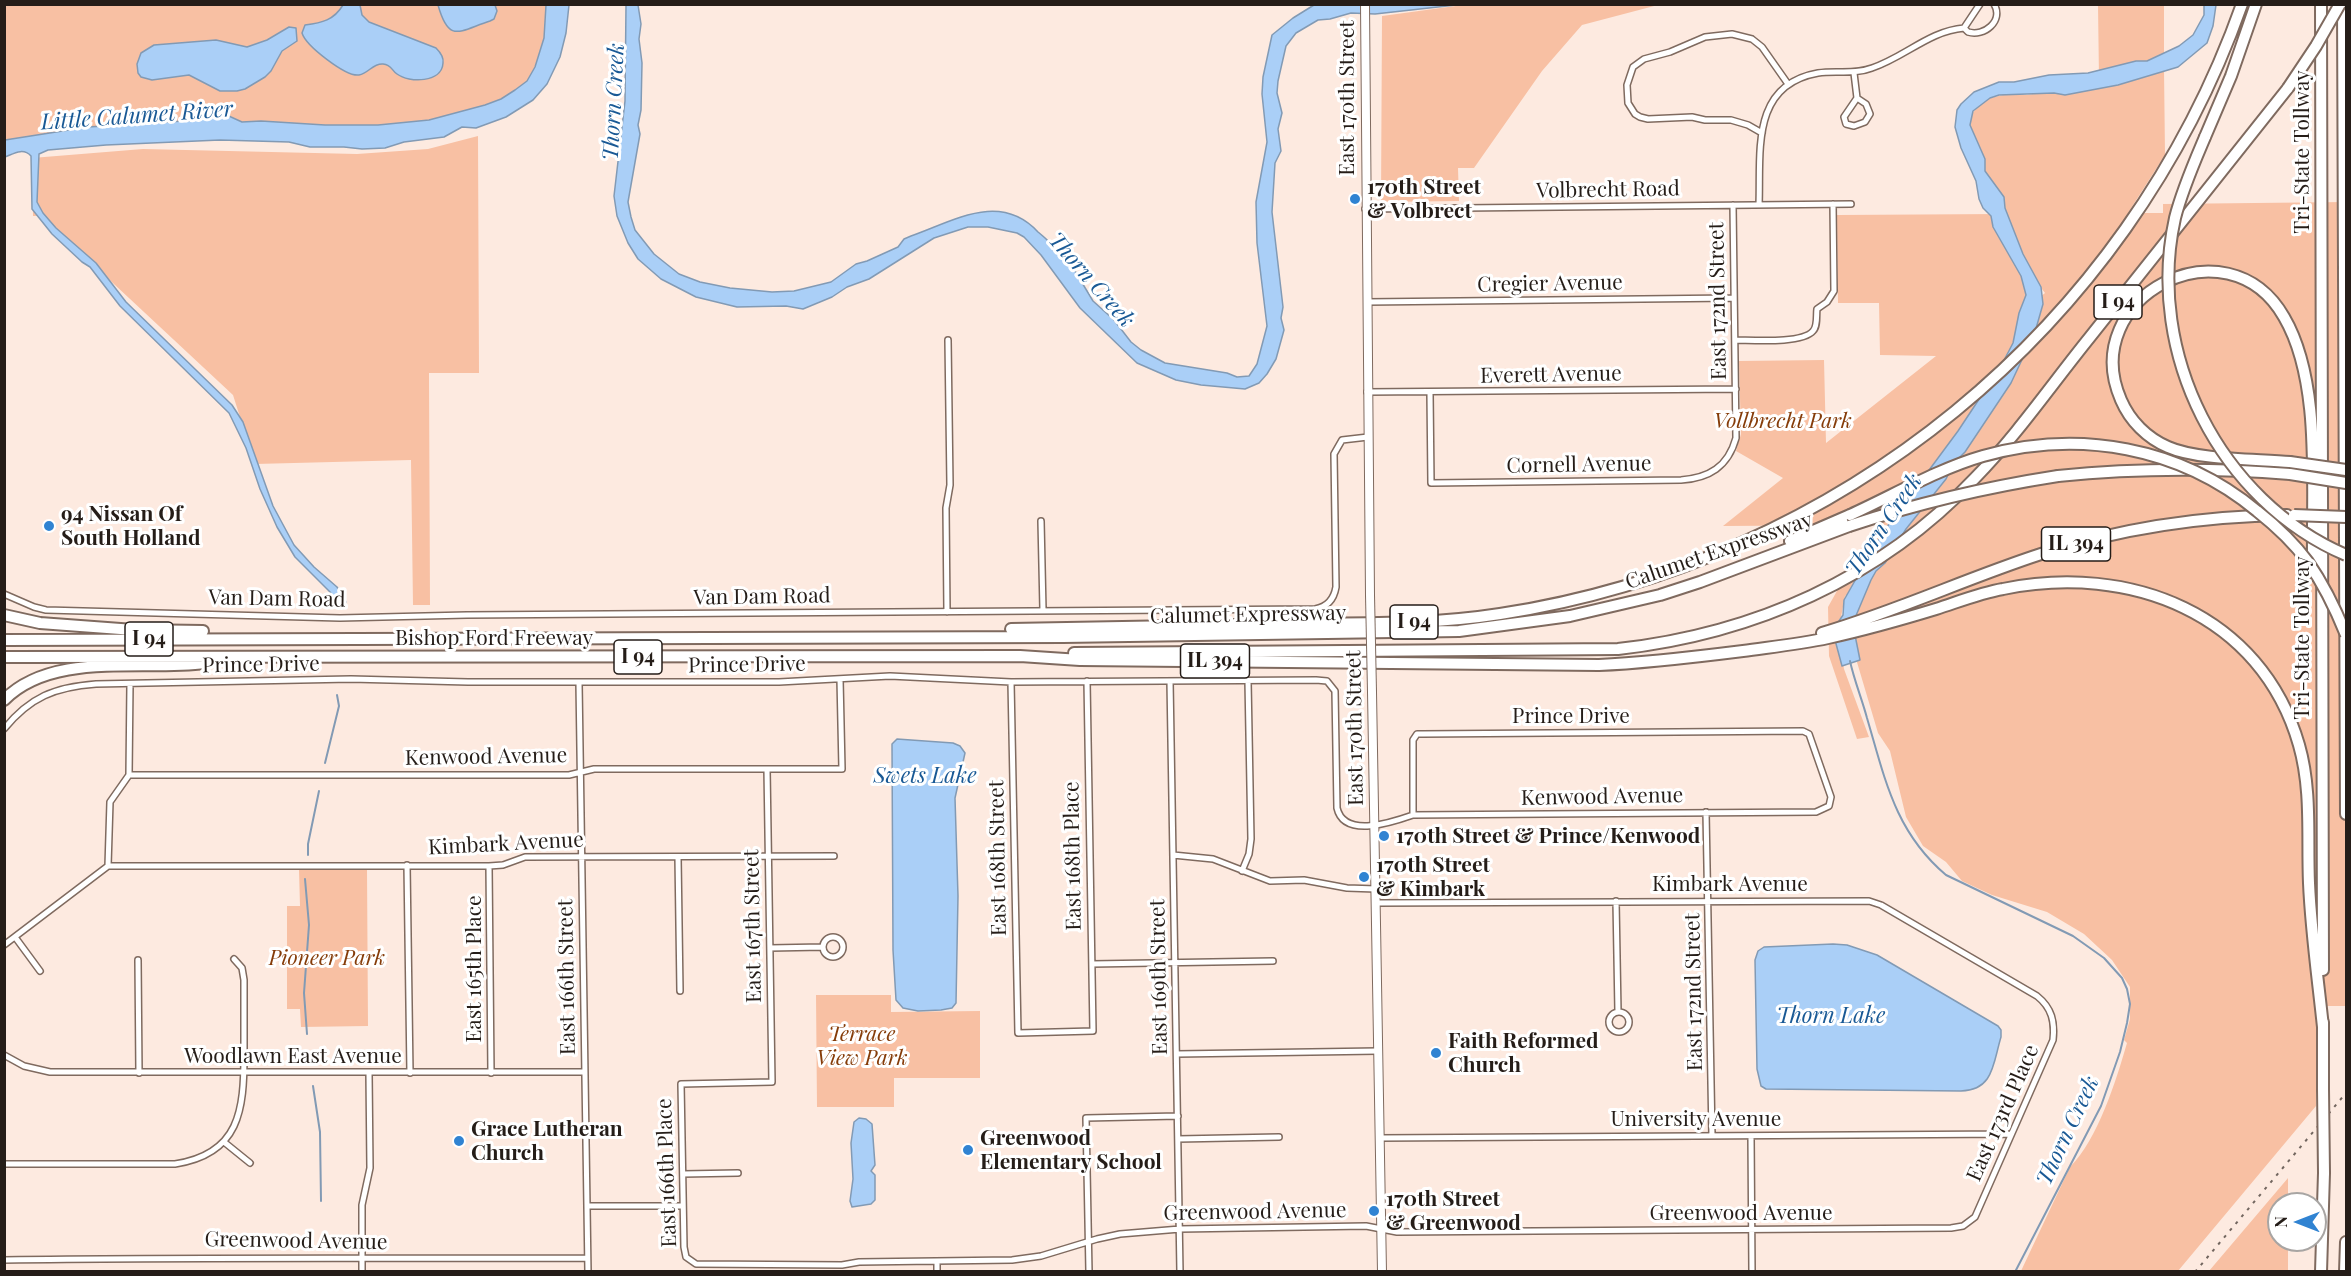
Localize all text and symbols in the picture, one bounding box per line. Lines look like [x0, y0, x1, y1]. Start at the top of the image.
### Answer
street label: East 170th Street [1334, 20, 1360, 176]
water label: Thorn Creek [598, 43, 630, 161]
street label: Tri-State Tollway [2289, 70, 2315, 234]
water label: Little Calumet River [40, 96, 234, 136]
place label: 170th Street & Volbrect [1367, 174, 1481, 224]
street label: Volbrecht Road [1536, 176, 1680, 204]
marker: 170th Street & Volbrect [1348, 192, 1362, 206]
street label: East 172nd Street [1704, 222, 1732, 380]
water label: Thorn Creek [1042, 227, 1140, 333]
street label: Cregier Avenue [1477, 270, 1623, 298]
road number: I 94 [2094, 285, 2142, 319]
street label: Everett Avenue [1480, 361, 1622, 389]
park label: Vollbrecht Park [1714, 408, 1852, 434]
street label: Cornell Avenue [1506, 451, 1652, 479]
water label: Thorn Creek [1840, 469, 1928, 581]
place label: 94 Nissan Of South Holland [61, 501, 200, 551]
street label: Calumet Expressway [1622, 507, 1816, 595]
marker: 94 Nissan Of South Holland [42, 519, 56, 533]
road number: IL 394 [2042, 527, 2110, 561]
street label: Tri-State Tollway [2289, 556, 2315, 720]
street label: Van Dam Road [693, 583, 831, 611]
street label: Van Dam Road [208, 585, 346, 613]
street label: Calumet Expressway [1150, 601, 1346, 629]
road number: I 94 [1390, 605, 1438, 639]
road number: I 94 [125, 622, 173, 656]
street label: Bishop Ford Freeway [395, 625, 593, 651]
road number: I 94 [614, 640, 662, 674]
road number: IL 394 [1180, 644, 1250, 678]
street label: East 170th Street [1341, 650, 1369, 806]
street label: Prince Drive [202, 651, 320, 679]
street label: Prince Drive [688, 651, 806, 679]
street label: Prince Drive [1512, 703, 1630, 729]
street label: Kenwood Avenue [405, 743, 567, 771]
water label: Swets Lake [873, 763, 977, 789]
street label: East 168th Street [984, 780, 1012, 936]
street label: East 168th Place [1059, 781, 1087, 931]
street label: Kenwood Avenue [1521, 783, 1683, 811]
place label: 170th Street & Prince/Kenwood [1396, 823, 1700, 849]
street label: Kimbark Avenue [428, 827, 584, 861]
marker: 170th Street & Prince/Kenwood [1377, 829, 1391, 843]
street label: East 167th Street [739, 849, 767, 1003]
place label: 170th Street & Kimbark [1376, 852, 1490, 902]
marker: 170th Street & Kimbark [1357, 870, 1371, 884]
street label: Kimbark Avenue [1652, 871, 1808, 897]
street label: East 165th Place [461, 895, 487, 1043]
street label: East 166th Street [553, 899, 581, 1055]
street label: East 169th Street [1145, 899, 1173, 1055]
street label: East 172nd Street [1680, 913, 1708, 1071]
park label: Pioneer Park [269, 945, 385, 971]
water label: Thorn Lake [1777, 1003, 1885, 1029]
park label: Terrace View Park [816, 1021, 908, 1071]
place label: Faith Reformed Church [1448, 1028, 1599, 1078]
street label: East 173rd Place [1962, 1041, 2044, 1185]
street label: Woodlawn East Avenue [184, 1043, 402, 1069]
marker: Faith Reformed Church [1429, 1046, 1443, 1060]
water label: Thorn Creek [2031, 1072, 2105, 1190]
street label: East 166th Place [652, 1098, 682, 1248]
street label: University Avenue [1611, 1106, 1781, 1132]
place label: Grace Lutheran Church [471, 1116, 623, 1166]
place label: Greenwood Elementary School [980, 1125, 1162, 1175]
marker: Grace Lutheran Church [452, 1134, 466, 1148]
marker: Greenwood Elementary School [961, 1143, 975, 1157]
place label: 170th Street & Greenwood [1386, 1186, 1521, 1236]
north arrow [2267, 1192, 2327, 1252]
street label: Greenwood Avenue [1163, 1198, 1347, 1226]
street label: Greenwood Avenue [1649, 1200, 1833, 1226]
marker: 170th Street & Greenwood [1367, 1204, 1381, 1218]
text: N [2270, 1216, 2291, 1228]
street label: Greenwood Avenue [204, 1227, 388, 1255]

